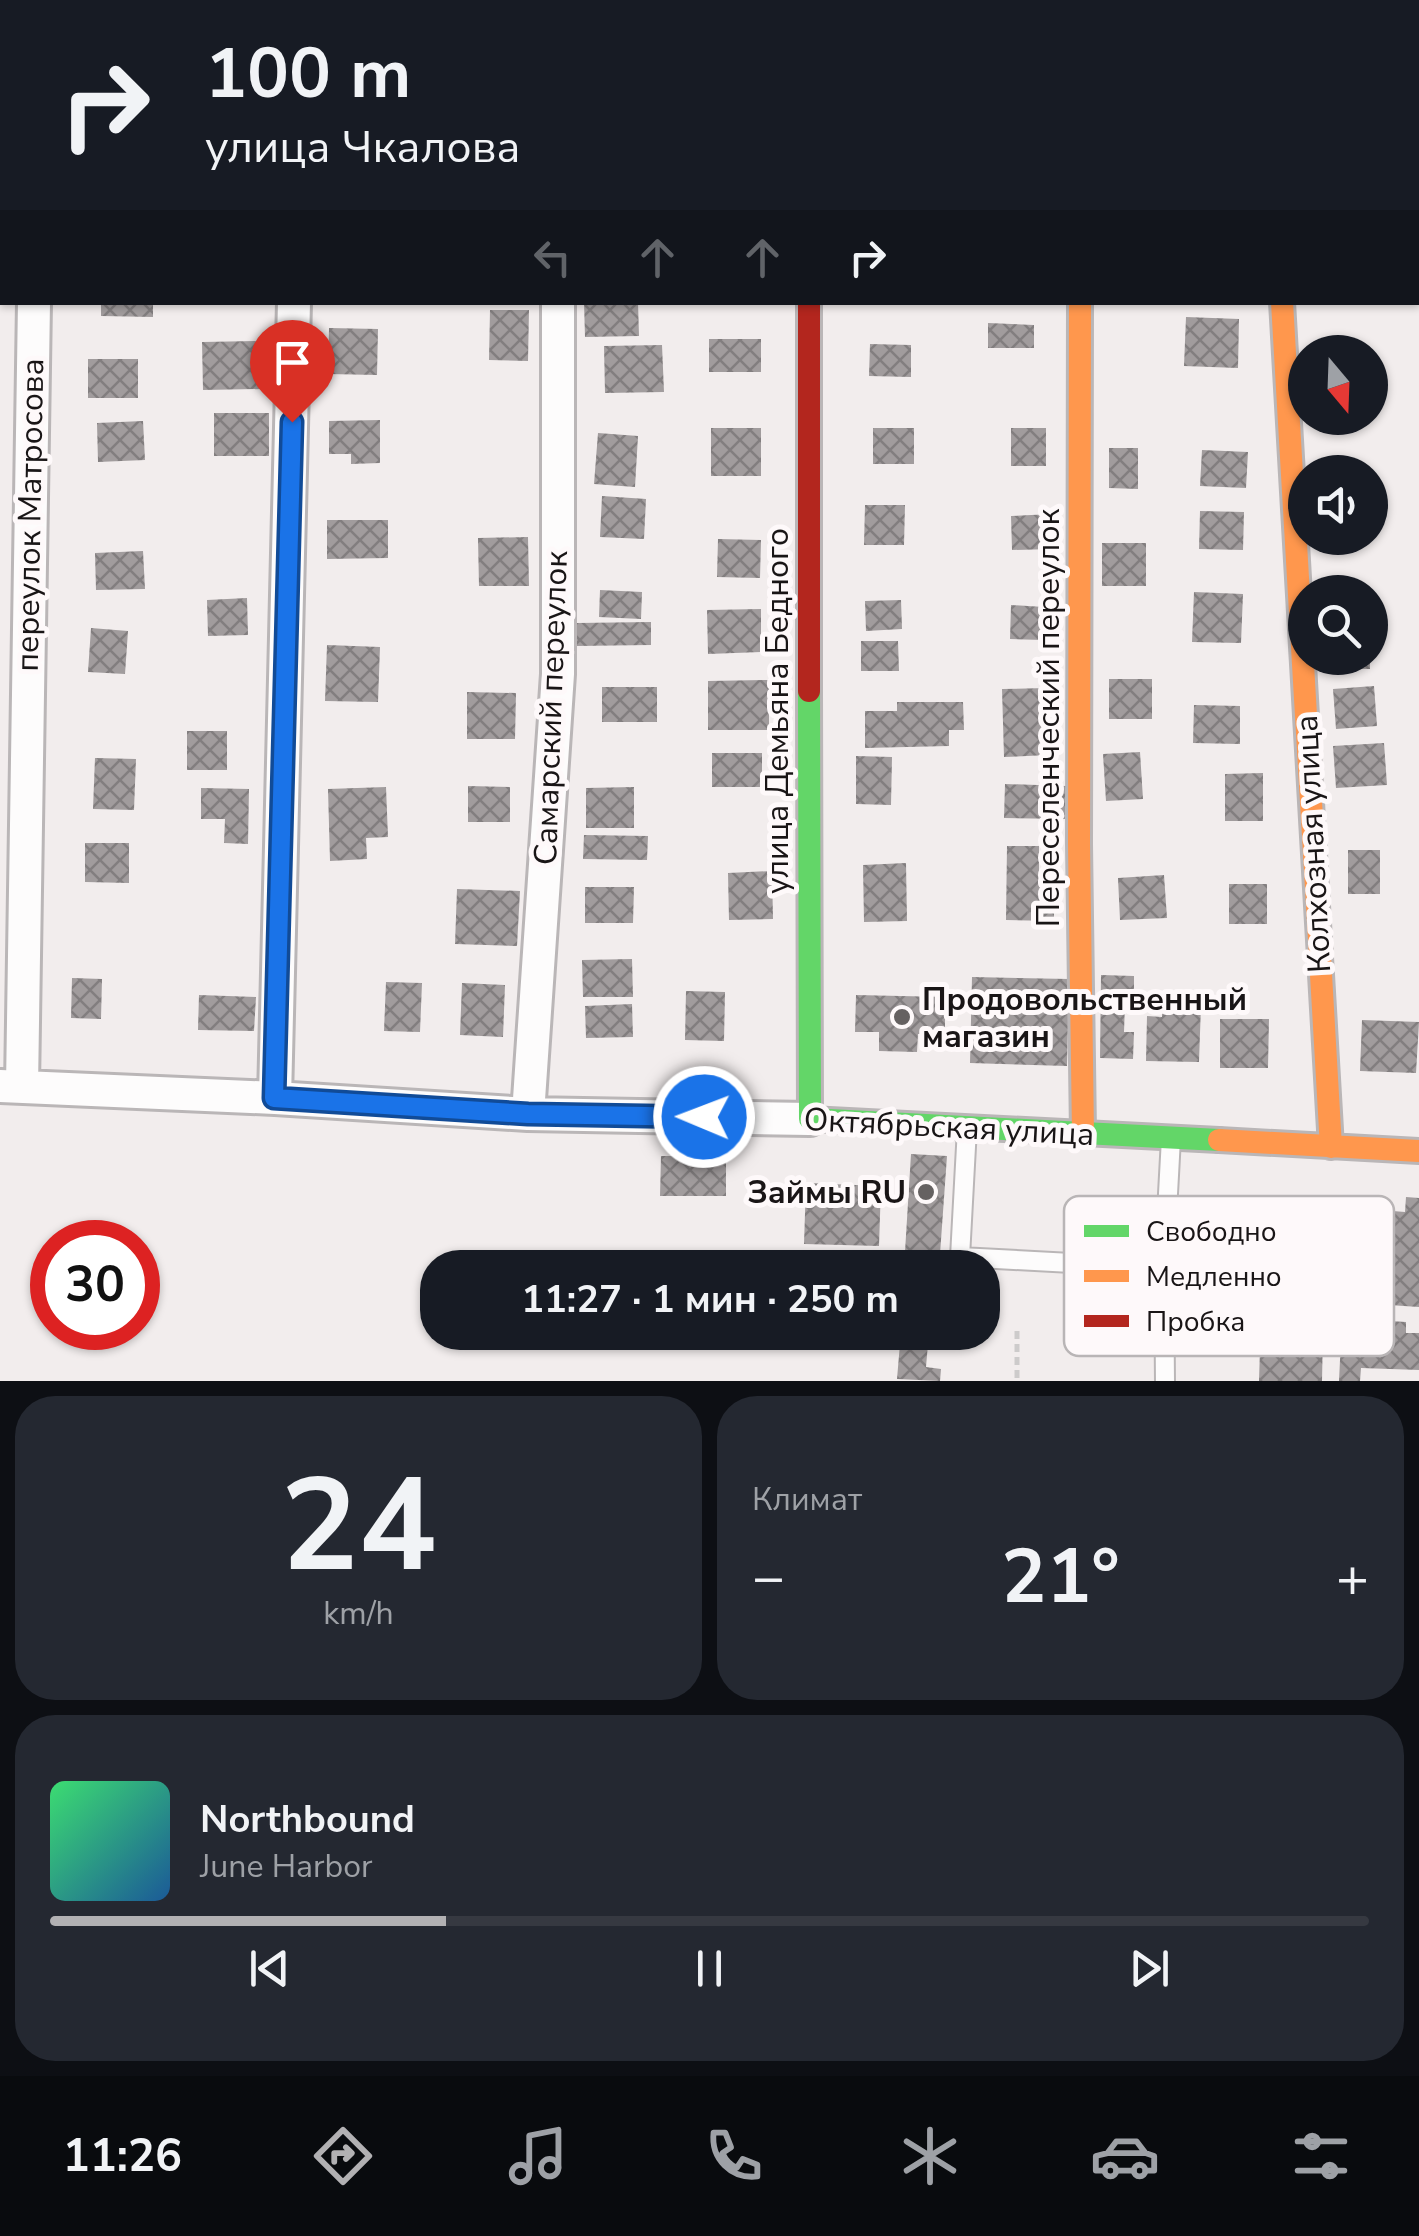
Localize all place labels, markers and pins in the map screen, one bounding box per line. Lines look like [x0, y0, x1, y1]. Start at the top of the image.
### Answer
pin [250, 320, 335, 423]
place label: Продовольственный магазин [922, 978, 1247, 1058]
marker: Продовольственный магазин [891, 1006, 913, 1028]
place label: Займы RU [747, 1171, 906, 1214]
marker: Займы RU [915, 1181, 937, 1203]

